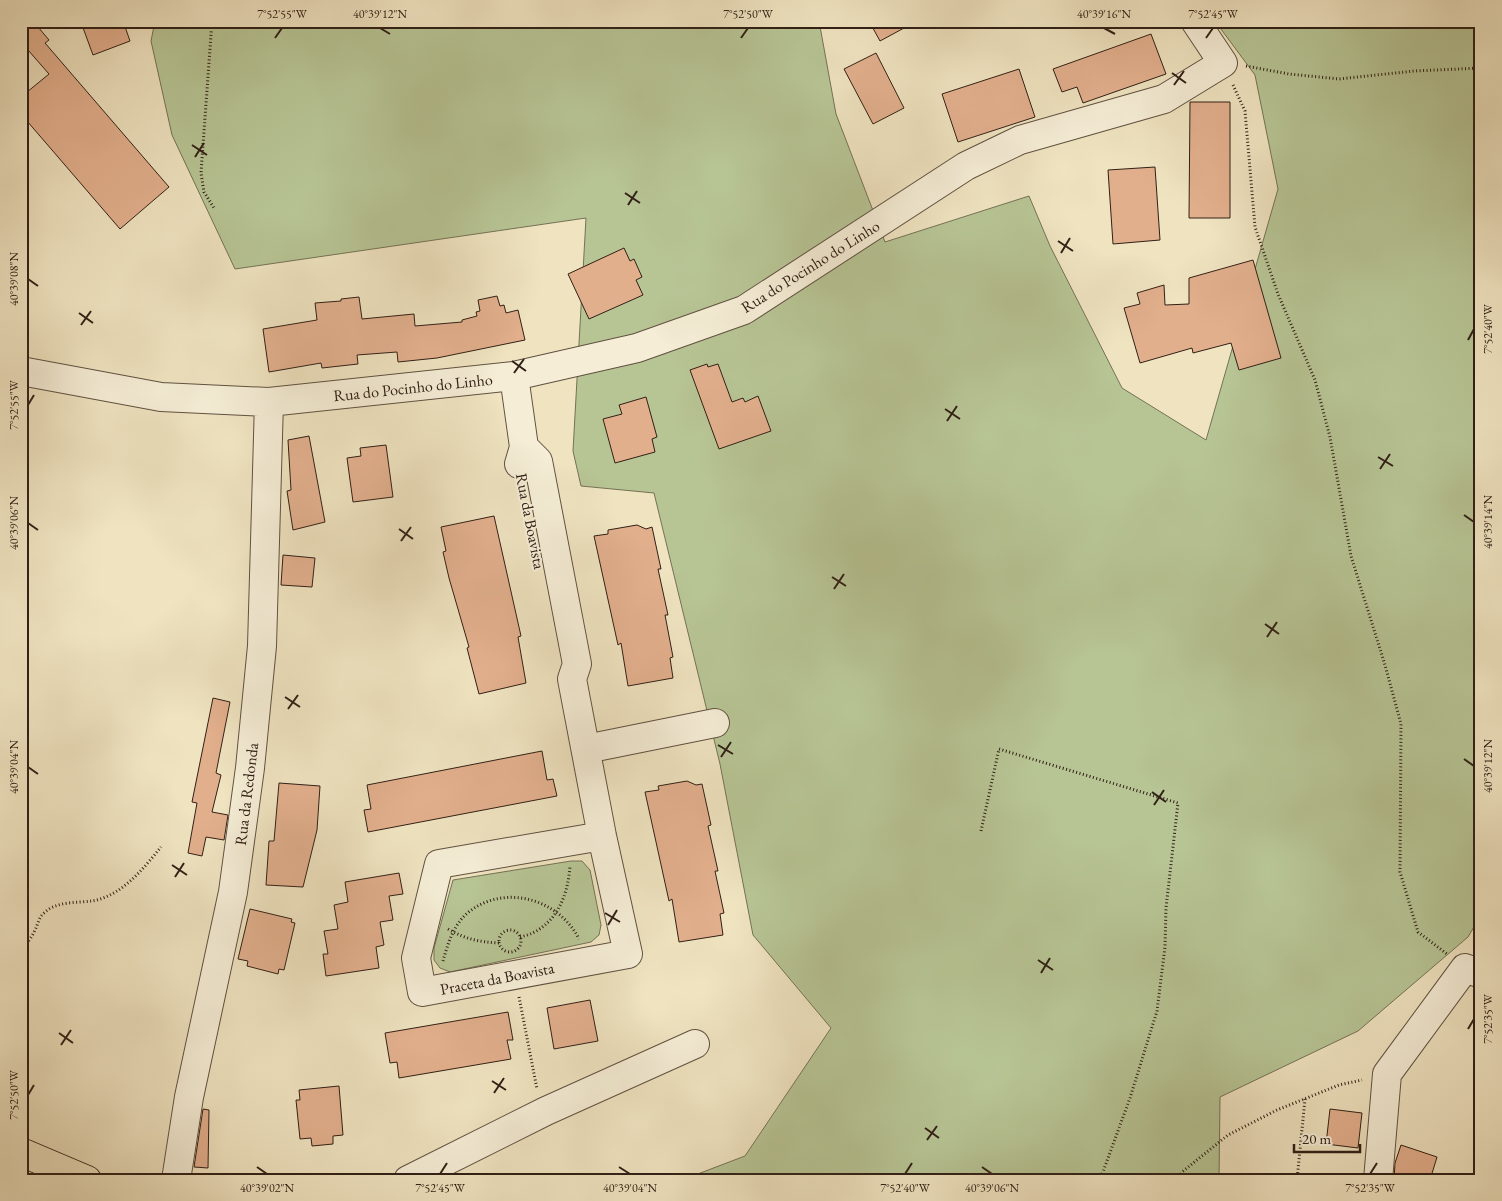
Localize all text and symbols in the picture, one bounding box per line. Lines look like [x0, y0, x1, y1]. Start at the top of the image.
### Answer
text: 7°52'55"W [257, 6, 308, 22]
text: 40°39'12"N [353, 6, 407, 22]
text: 7°52'50"W [723, 6, 774, 22]
text: 40°39'16"N [1077, 6, 1131, 22]
text: 7°52'45"W [1188, 6, 1239, 22]
street label: Rua do Pocinho do Linho [737, 215, 884, 318]
text: 40°39'08"N [6, 252, 22, 306]
text: 7°52'40"W [1480, 303, 1496, 354]
street label: Rua do Pocinho do Linho [332, 369, 494, 406]
text: 7°52'55"W [6, 379, 22, 430]
street label: Rua da Boavista [511, 471, 550, 572]
text: 40°39'14"N [1480, 495, 1496, 549]
text: 40°39'06"N [6, 496, 22, 550]
text: 40°39'12"N [1480, 739, 1496, 793]
text: 40°39'04"N [6, 740, 22, 794]
street label: Rua da Redonda [230, 741, 263, 847]
street label: Praceta da Boavista [438, 957, 557, 1000]
text: 7°52'35"W [1480, 993, 1496, 1044]
text: 7°52'50"W [6, 1069, 22, 1120]
scale bar [1294, 1121, 1361, 1153]
text: 20 m [1302, 1129, 1331, 1148]
text: 40°39'02"N [240, 1180, 294, 1196]
text: 7°52'45"W [415, 1180, 466, 1196]
text: 40°39'04"N [603, 1180, 657, 1196]
text: 7°52'40"W [880, 1180, 931, 1196]
text: 40°39'06"N [965, 1180, 1019, 1196]
text: 7°52'35"W [1345, 1180, 1396, 1196]

